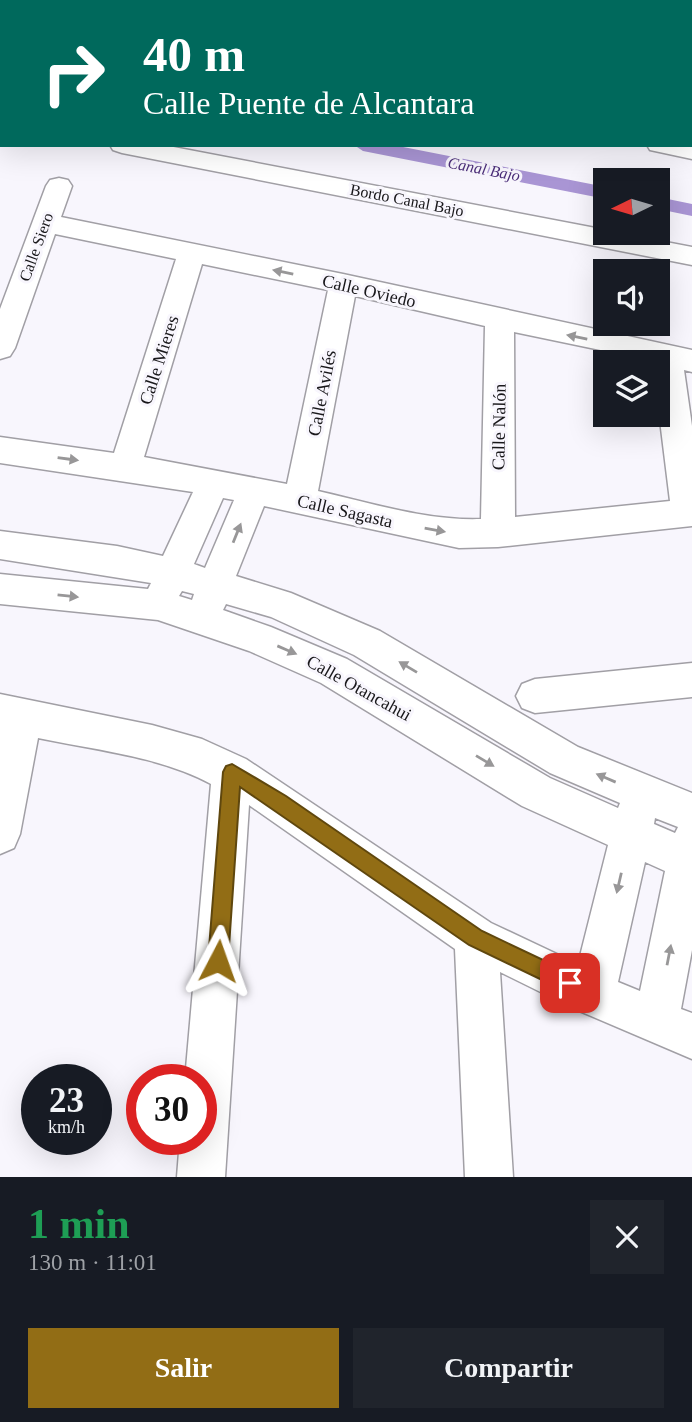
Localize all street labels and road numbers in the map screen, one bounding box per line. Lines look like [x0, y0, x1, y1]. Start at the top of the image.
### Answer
street label: Bordo Canal Bajo [348, 181, 465, 220]
street label: Calle Siero [16, 210, 56, 284]
street label: Calle Oviedo [320, 271, 418, 311]
street label: Calle Mieres [135, 313, 183, 407]
street label: Calle Avilés [304, 348, 340, 438]
street label: Calle Nalón [488, 384, 510, 470]
street label: Calle Sagasta [295, 490, 395, 532]
street label: Calle Otancahui [303, 651, 415, 725]

